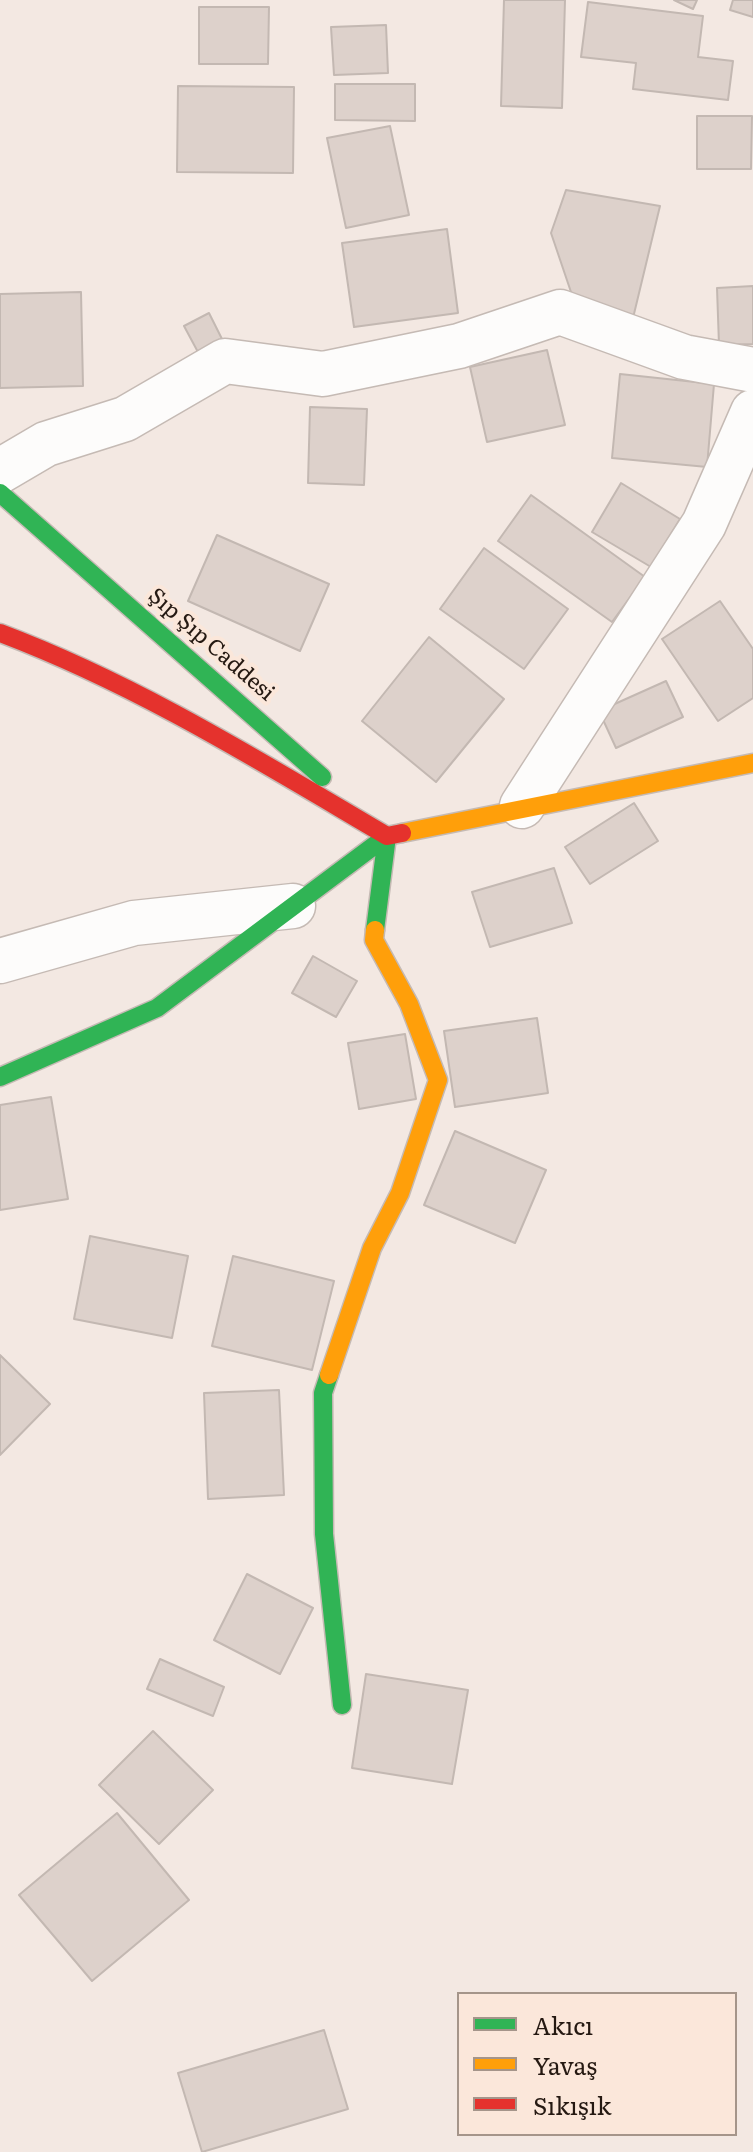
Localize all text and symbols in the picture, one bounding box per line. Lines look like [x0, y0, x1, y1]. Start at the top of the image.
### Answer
street label: Şıp Şıp Caddesi [142, 583, 280, 707]
legend [457, 1992, 737, 2136]
text: Akıcı [533, 2007, 593, 2042]
text: Yavaş [533, 2047, 597, 2082]
text: Sıkışık [533, 2087, 611, 2122]

